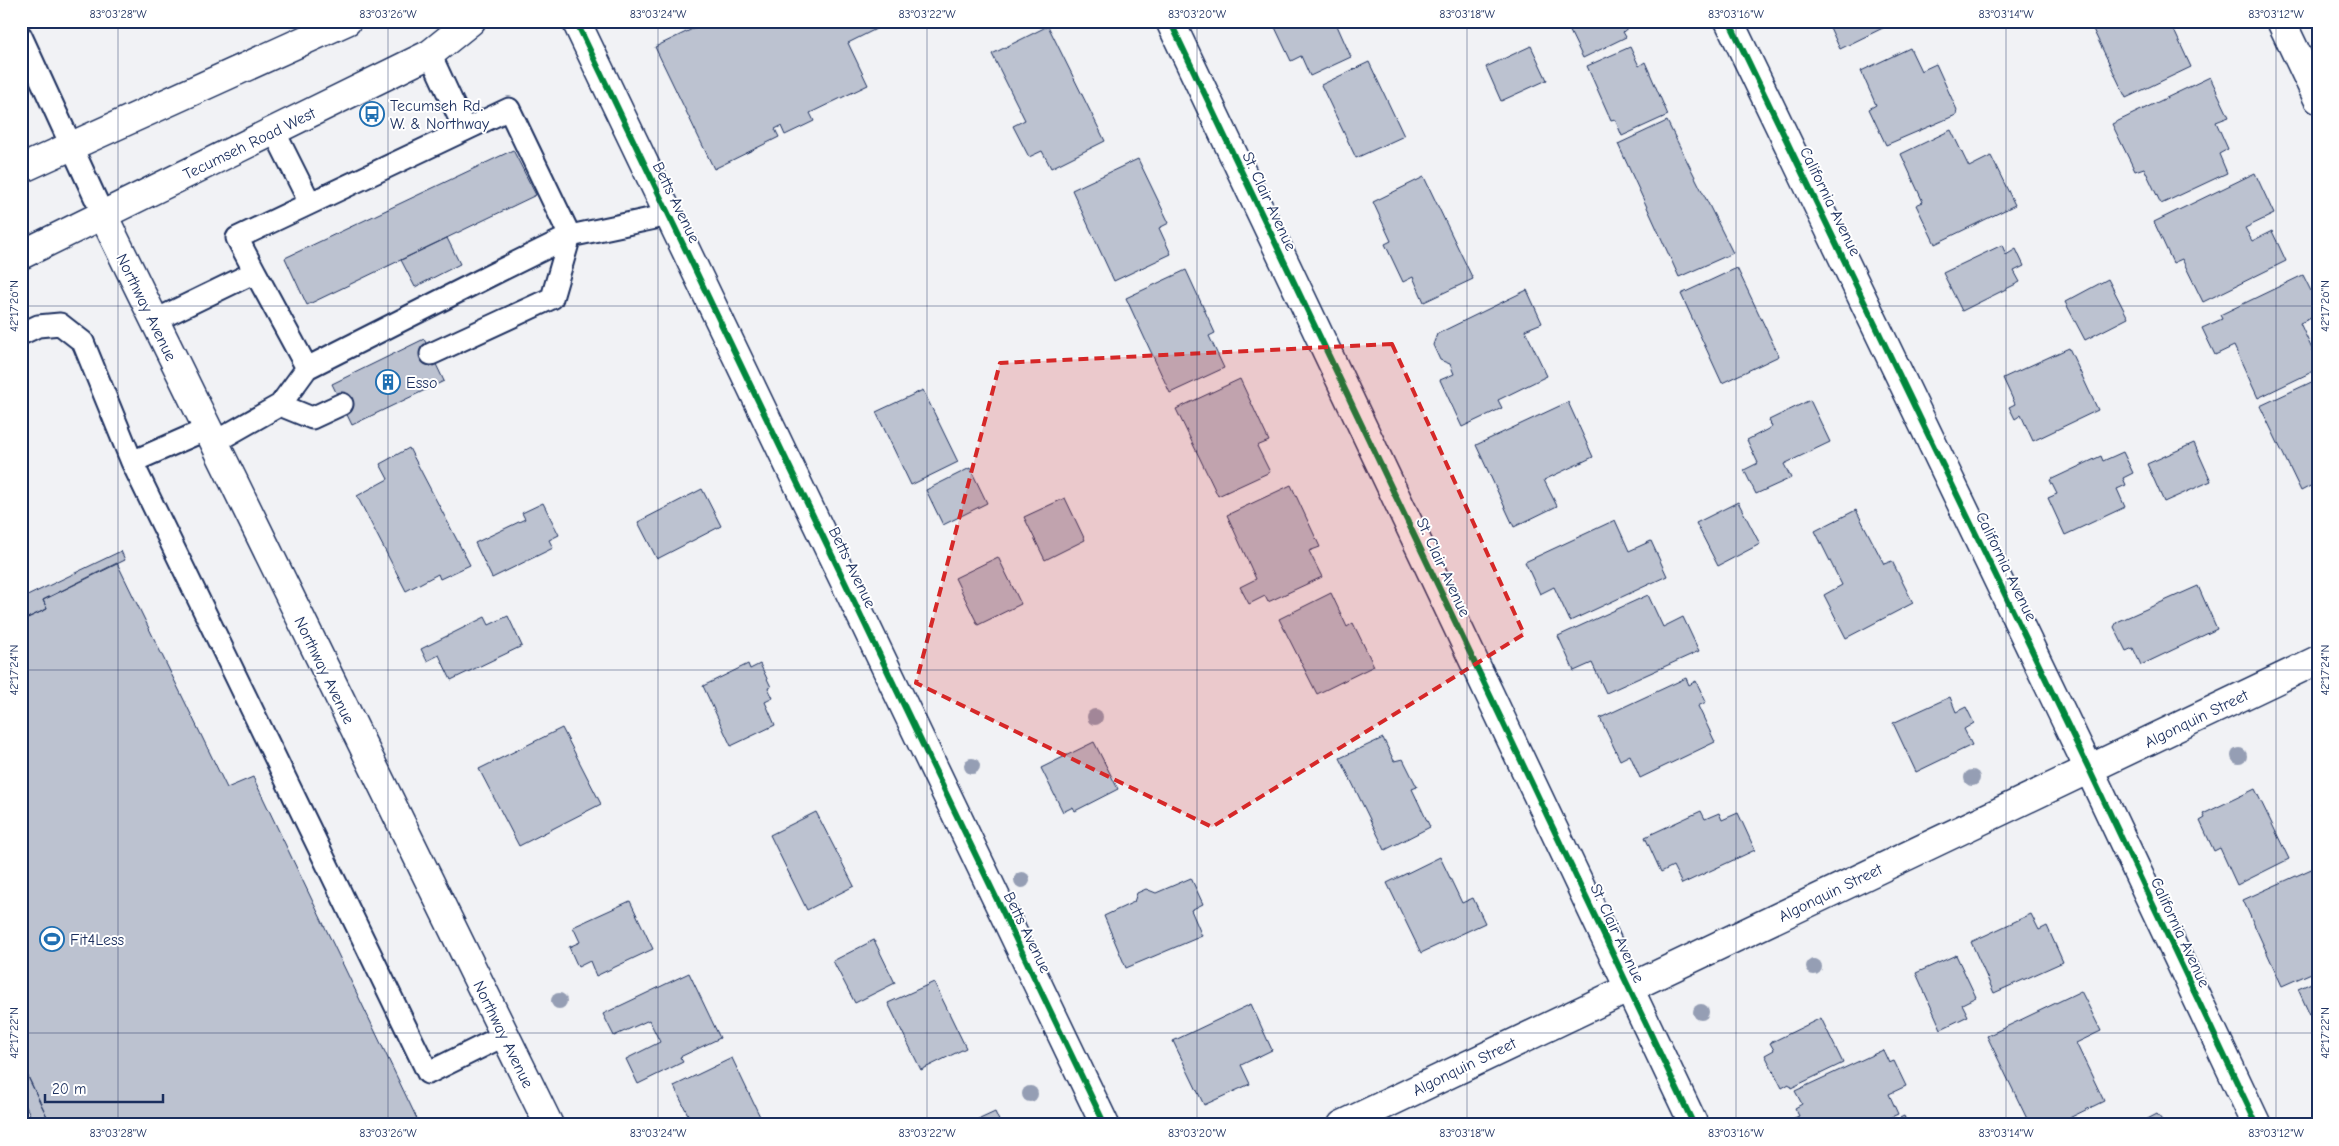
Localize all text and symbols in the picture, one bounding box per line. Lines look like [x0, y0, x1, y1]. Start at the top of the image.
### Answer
text: 83°03'28"W [89, 7, 147, 21]
text: 83°03'26"W [359, 7, 417, 21]
text: 83°03'24"W [630, 7, 687, 21]
text: 83°03'22"W [898, 7, 956, 21]
text: 83°03'20"W [1168, 7, 1227, 21]
text: 83°03'18"W [1439, 7, 1495, 21]
text: 83°03'16"W [1708, 7, 1765, 21]
text: 83°03'14"W [1978, 7, 2034, 21]
text: 83°03'12"W [2248, 7, 2304, 21]
place label: Tecumseh Rd. W. & Northway [390, 97, 490, 133]
bus stop icon: Tecumseh Rd. W. & Northway [359, 101, 385, 127]
street label: Tecumseh Road West [180, 104, 319, 184]
street label: California Avenue [1796, 144, 1864, 259]
street label: St. Clair Avenue [1238, 149, 1300, 254]
street label: Betts Avenue [649, 159, 703, 246]
street label: Northway Avenue [112, 251, 180, 364]
text: 42°17'26"N [7, 280, 21, 332]
text: 42°17'26"N [2318, 280, 2332, 332]
building icon: Esso [375, 369, 401, 395]
place label: Esso [406, 374, 437, 392]
street label: California Avenue [1972, 509, 2040, 624]
street label: St. Clair Avenue [1412, 515, 1474, 620]
street label: Betts Avenue [825, 524, 879, 611]
street label: Northway Avenue [290, 614, 358, 727]
text: 42°17'24"N [7, 644, 21, 696]
text: 42°17'24"N [2318, 644, 2332, 696]
street label: Algonquin Street [2142, 686, 2252, 752]
street label: Algonquin Street [1776, 860, 1886, 926]
street label: California Avenue [2147, 875, 2213, 990]
street label: St. Clair Avenue [1586, 881, 1648, 986]
street label: Betts Avenue [1000, 889, 1054, 976]
sports icon: Fit4Less [39, 926, 65, 952]
place label: Fit4Less [70, 931, 125, 949]
street label: Northway Avenue [469, 978, 537, 1091]
text: 42°17'22"N [7, 1007, 21, 1059]
text: 42°17'22"N [2318, 1007, 2332, 1059]
street label: Algonquin Street [1410, 1034, 1520, 1100]
scale bar [45, 1071, 162, 1103]
text: 20 m [52, 1080, 86, 1098]
text: 83°03'28"W [89, 1126, 147, 1140]
text: 83°03'26"W [359, 1126, 417, 1140]
text: 83°03'24"W [630, 1126, 687, 1140]
text: 83°03'22"W [898, 1126, 956, 1140]
text: 83°03'20"W [1168, 1126, 1227, 1140]
text: 83°03'18"W [1439, 1126, 1495, 1140]
text: 83°03'16"W [1708, 1126, 1765, 1140]
text: 83°03'14"W [1978, 1126, 2034, 1140]
text: 83°03'12"W [2248, 1126, 2304, 1140]

